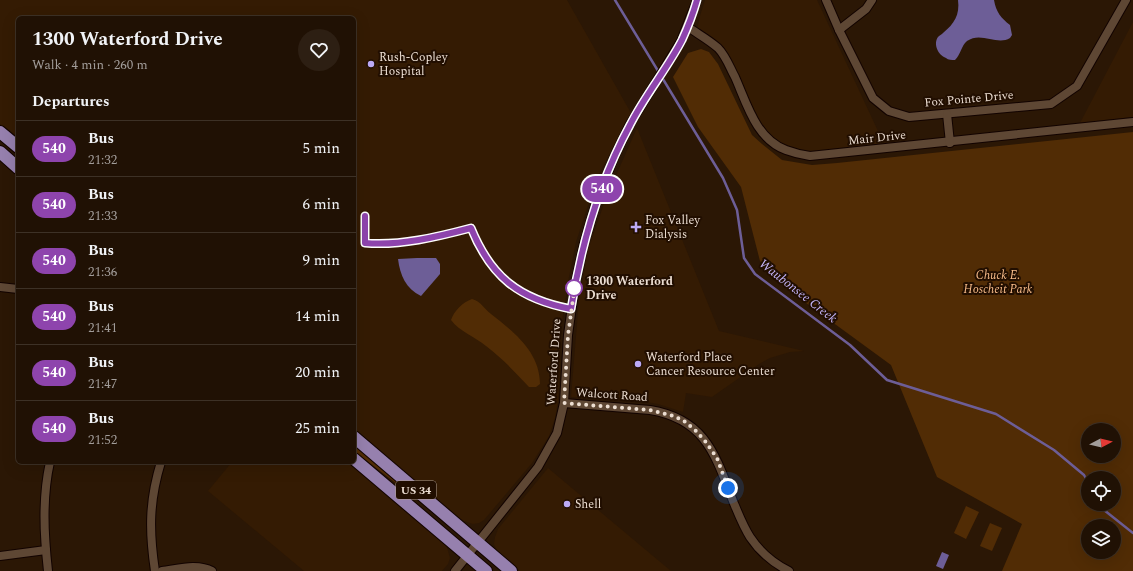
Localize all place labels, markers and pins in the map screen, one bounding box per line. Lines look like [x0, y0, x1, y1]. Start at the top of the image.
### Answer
place label: Rush-Copley Hospital [379, 48, 449, 81]
marker: Rush-Copley Hospital [366, 59, 376, 69]
place label: Fox Valley Dialysis [645, 211, 701, 244]
marker: Fox Valley Dialysis [630, 221, 642, 233]
place label: 1300 Waterford Drive [586, 272, 673, 305]
marker: 1300 Waterford Drive [565, 279, 583, 297]
place label: Waterford Place Cancer Resource Center [646, 348, 775, 381]
marker: Waterford Place Cancer Resource Center [633, 359, 643, 369]
place label: Shell [575, 495, 601, 514]
marker: Shell [562, 499, 572, 509]

